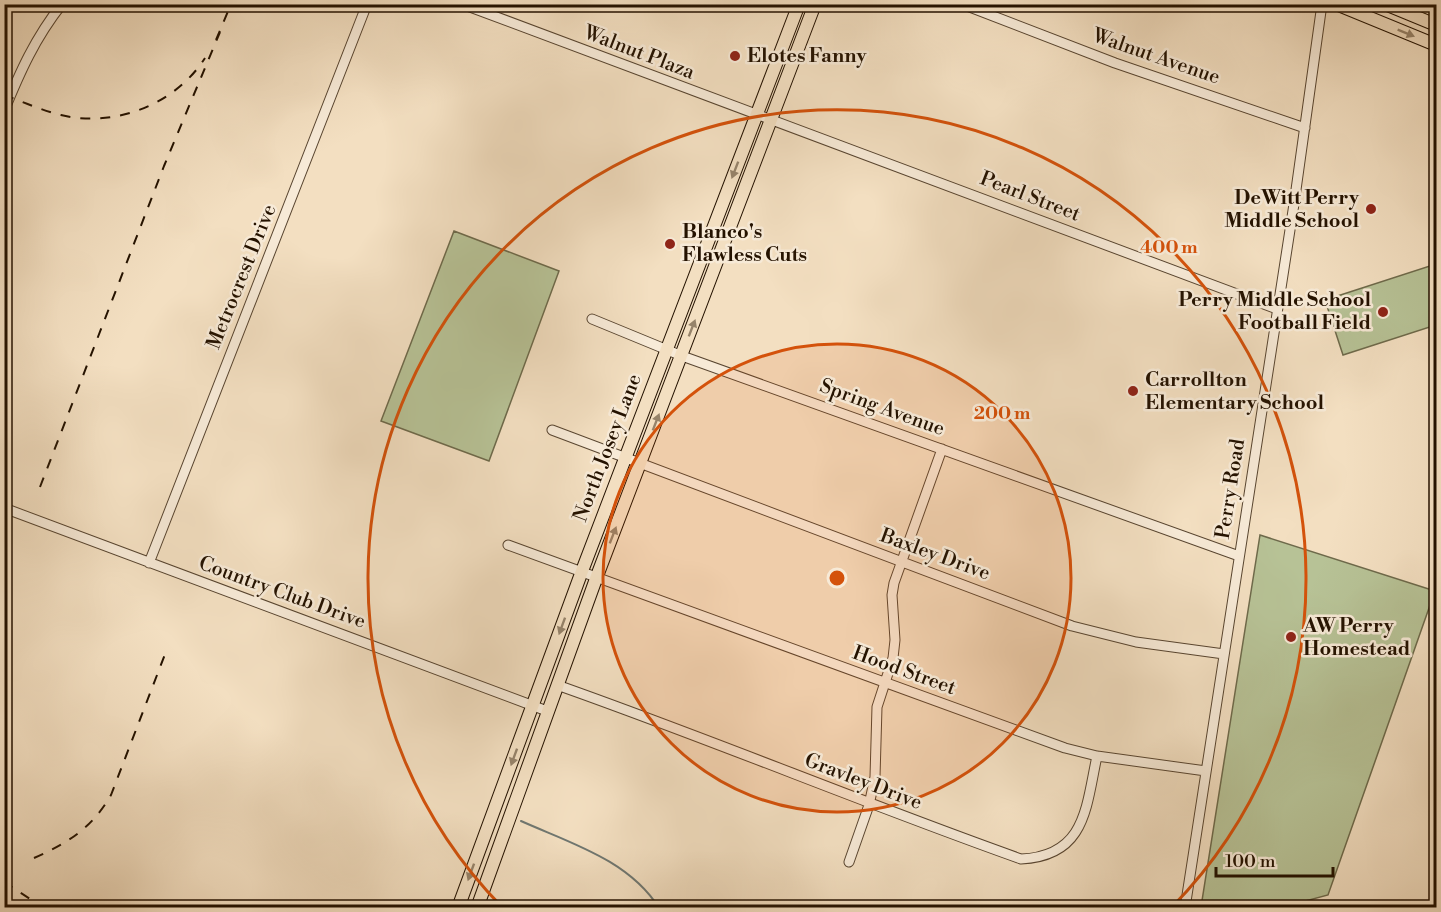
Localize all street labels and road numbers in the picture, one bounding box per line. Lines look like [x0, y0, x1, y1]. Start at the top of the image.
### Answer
street label: Walnut Plaza [579, 20, 699, 86]
street label: Walnut Avenue [1088, 23, 1223, 91]
street label: Pearl Street [976, 166, 1084, 228]
street label: Metrocrest Drive [202, 201, 282, 353]
street label: North Josey Lane [568, 371, 648, 525]
street label: Spring Avenue [816, 374, 948, 442]
street label: Perry Road [1211, 436, 1251, 541]
street label: Baxley Drive [876, 523, 993, 586]
street label: Country Club Drive [195, 551, 369, 635]
street label: Hood Street [849, 641, 959, 701]
street label: Gravley Drive [801, 748, 925, 816]

